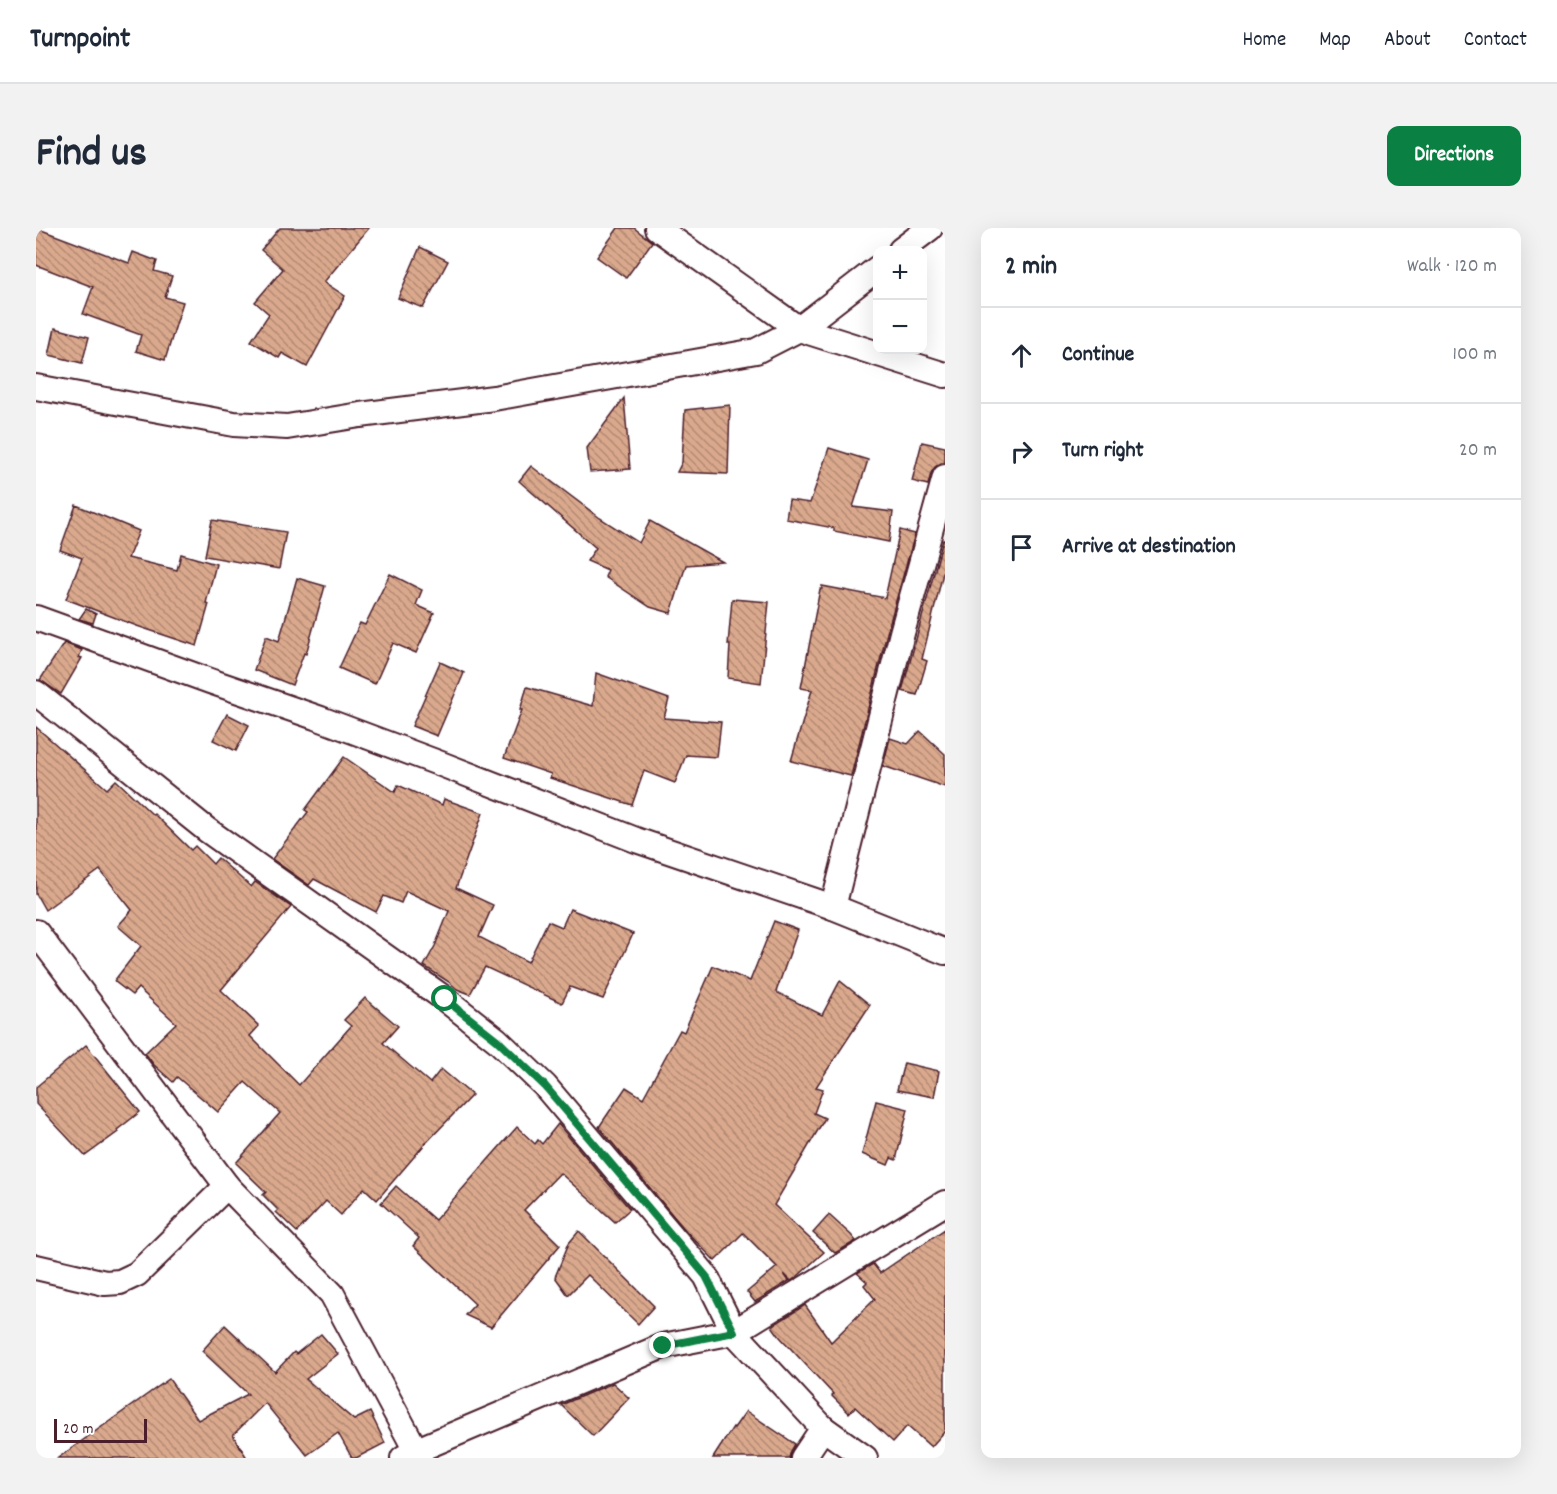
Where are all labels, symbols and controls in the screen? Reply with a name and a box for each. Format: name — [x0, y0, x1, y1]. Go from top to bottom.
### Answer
text: Turnpoint — [30, 21, 130, 61]
text: Home — [1242, 26, 1286, 56]
text: Map — [1319, 26, 1351, 56]
text: About — [1384, 26, 1431, 56]
text: Contact — [1464, 26, 1527, 56]
text: Find us — [36, 126, 147, 186]
button: Directions — [1387, 126, 1521, 186]
map controls — [873, 246, 927, 354]
button: + — [873, 246, 927, 300]
text: 2 min — [1005, 249, 1057, 286]
text: Walk · 120 m — [1407, 253, 1497, 281]
button: − — [873, 300, 927, 354]
icon: ahead — [1005, 339, 1038, 372]
text: Continue — [1062, 340, 1134, 371]
text: 100 m — [1453, 341, 1497, 369]
icon: right — [1005, 435, 1038, 468]
text: Turn right — [1062, 436, 1144, 467]
text: 20 m — [1459, 437, 1497, 465]
icon: arrive — [1005, 531, 1038, 564]
text: Arrive at destination — [1062, 532, 1236, 563]
route start — [431, 985, 457, 1011]
route end — [649, 1332, 675, 1358]
scale bar — [54, 1416, 147, 1444]
text: 20 m — [63, 1418, 93, 1441]

